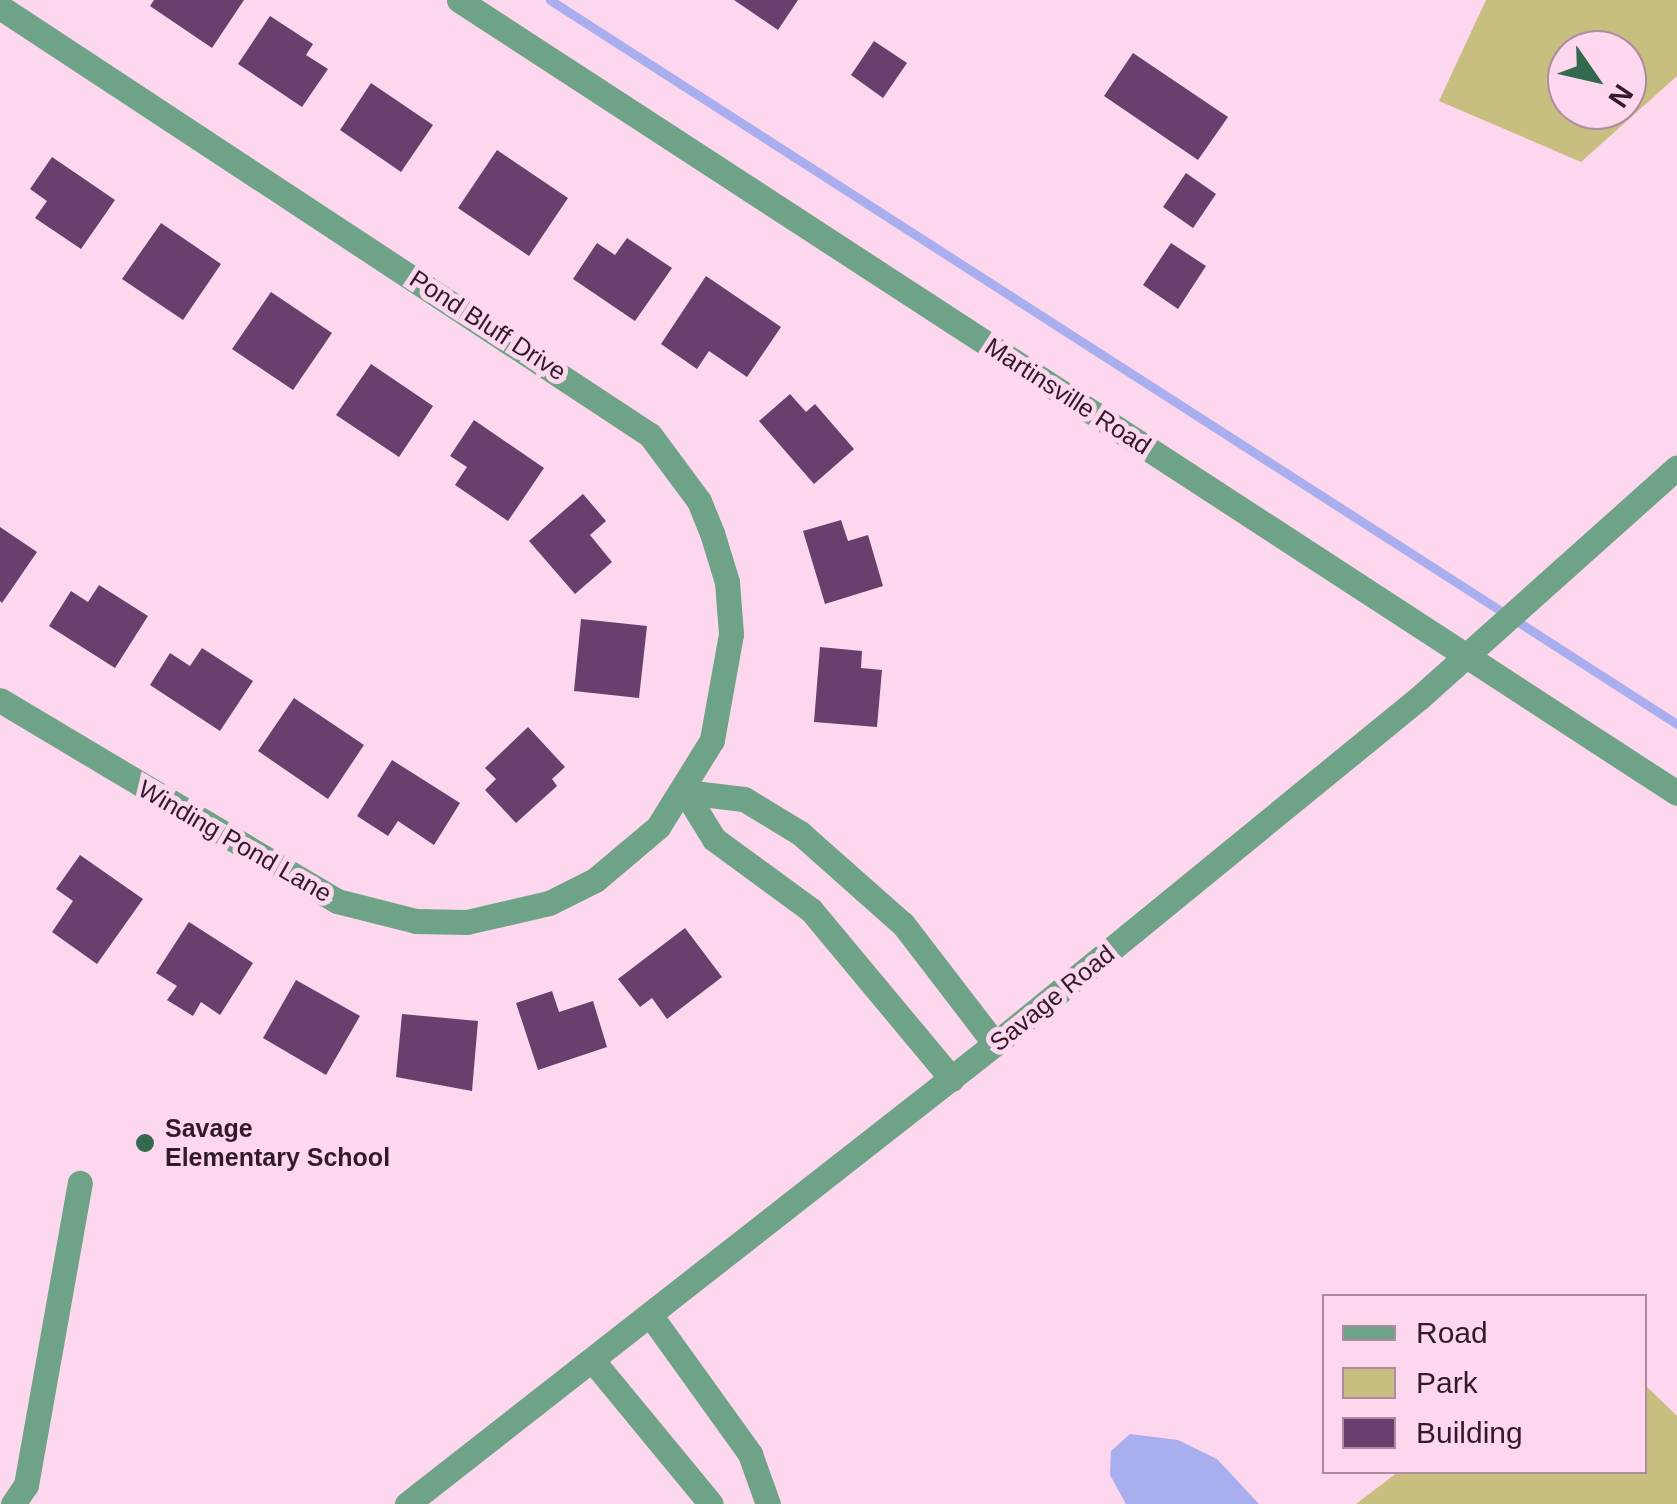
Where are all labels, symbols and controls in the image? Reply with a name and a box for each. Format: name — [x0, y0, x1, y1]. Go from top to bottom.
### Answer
north arrow — [1547, 30, 1647, 130]
text: N — [1602, 79, 1639, 113]
street label: Pond Bluff Drive — [404, 263, 572, 387]
street label: Martinsville Road — [979, 331, 1157, 461]
street label: Winding Pond Lane — [133, 773, 337, 909]
street label: Savage Road — [984, 939, 1120, 1057]
place label: Savage Elementary School — [165, 1114, 390, 1173]
marker: Savage Elementary School — [134, 1132, 156, 1154]
legend — [1322, 1294, 1647, 1474]
text: Road — [1416, 1316, 1488, 1349]
text: Park — [1416, 1366, 1478, 1399]
text: Building — [1416, 1416, 1523, 1449]

